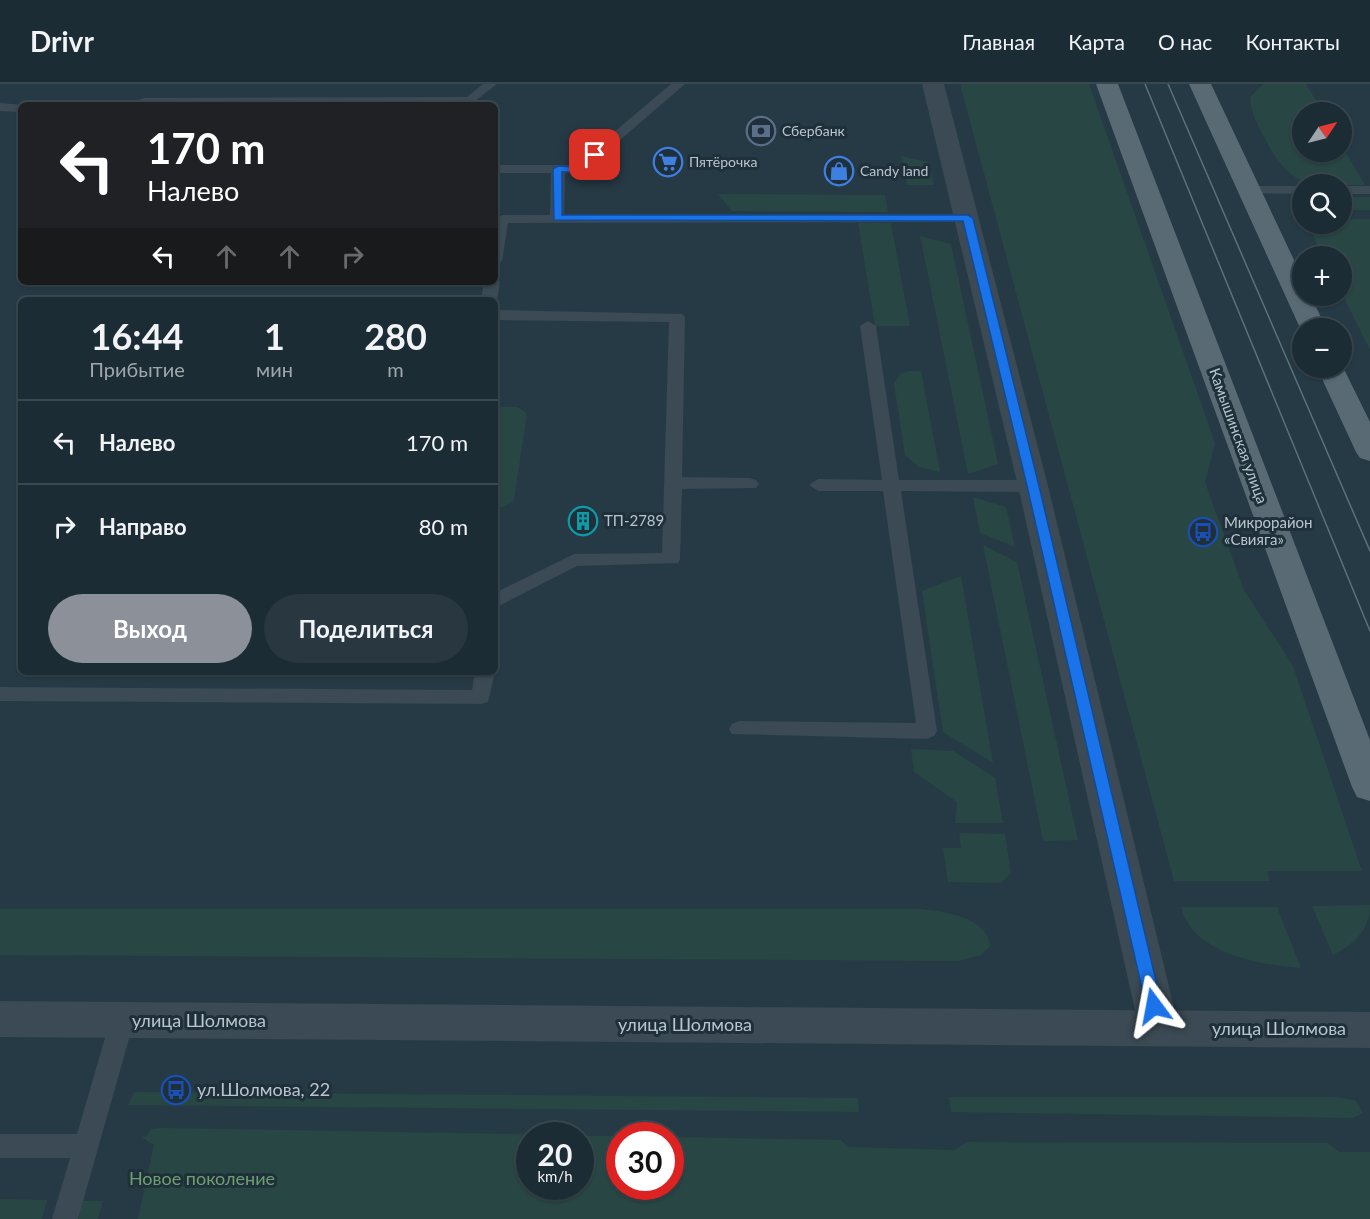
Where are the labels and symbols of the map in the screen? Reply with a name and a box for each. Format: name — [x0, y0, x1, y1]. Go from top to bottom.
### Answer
north arrow — [1292, 102, 1352, 162]
bank icon: Сбербанк — [745, 115, 777, 147]
place label: Сбербанк — [782, 122, 846, 139]
pin — [569, 129, 620, 180]
supermarket icon: Пятёрочка — [652, 146, 684, 178]
place label: Пятёрочка — [689, 153, 757, 170]
shop icon: Candy land — [823, 155, 855, 187]
place label: Candy land — [860, 162, 928, 179]
street label: Камышинская улица — [1206, 365, 1272, 506]
building icon: ТП-2789 — [567, 505, 599, 537]
place label: ТП-2789 — [604, 511, 664, 529]
place label: Микрорайон «Свияга» — [1224, 513, 1313, 548]
bus stop icon: Микрорайон «Свияга» — [1187, 516, 1219, 548]
position arrow — [1122, 974, 1186, 1038]
street label: улица Шолмова — [132, 1009, 266, 1031]
street label: улица Шолмова — [618, 1013, 752, 1035]
street label: улица Шолмова — [1212, 1017, 1346, 1039]
bus stop icon: ул.Шолмова, 22 — [160, 1074, 192, 1106]
place label: ул.Шолмова, 22 — [197, 1078, 330, 1100]
speed limit sign: 30 — [606, 1122, 684, 1200]
park label: Новое поколение — [129, 1167, 275, 1189]

